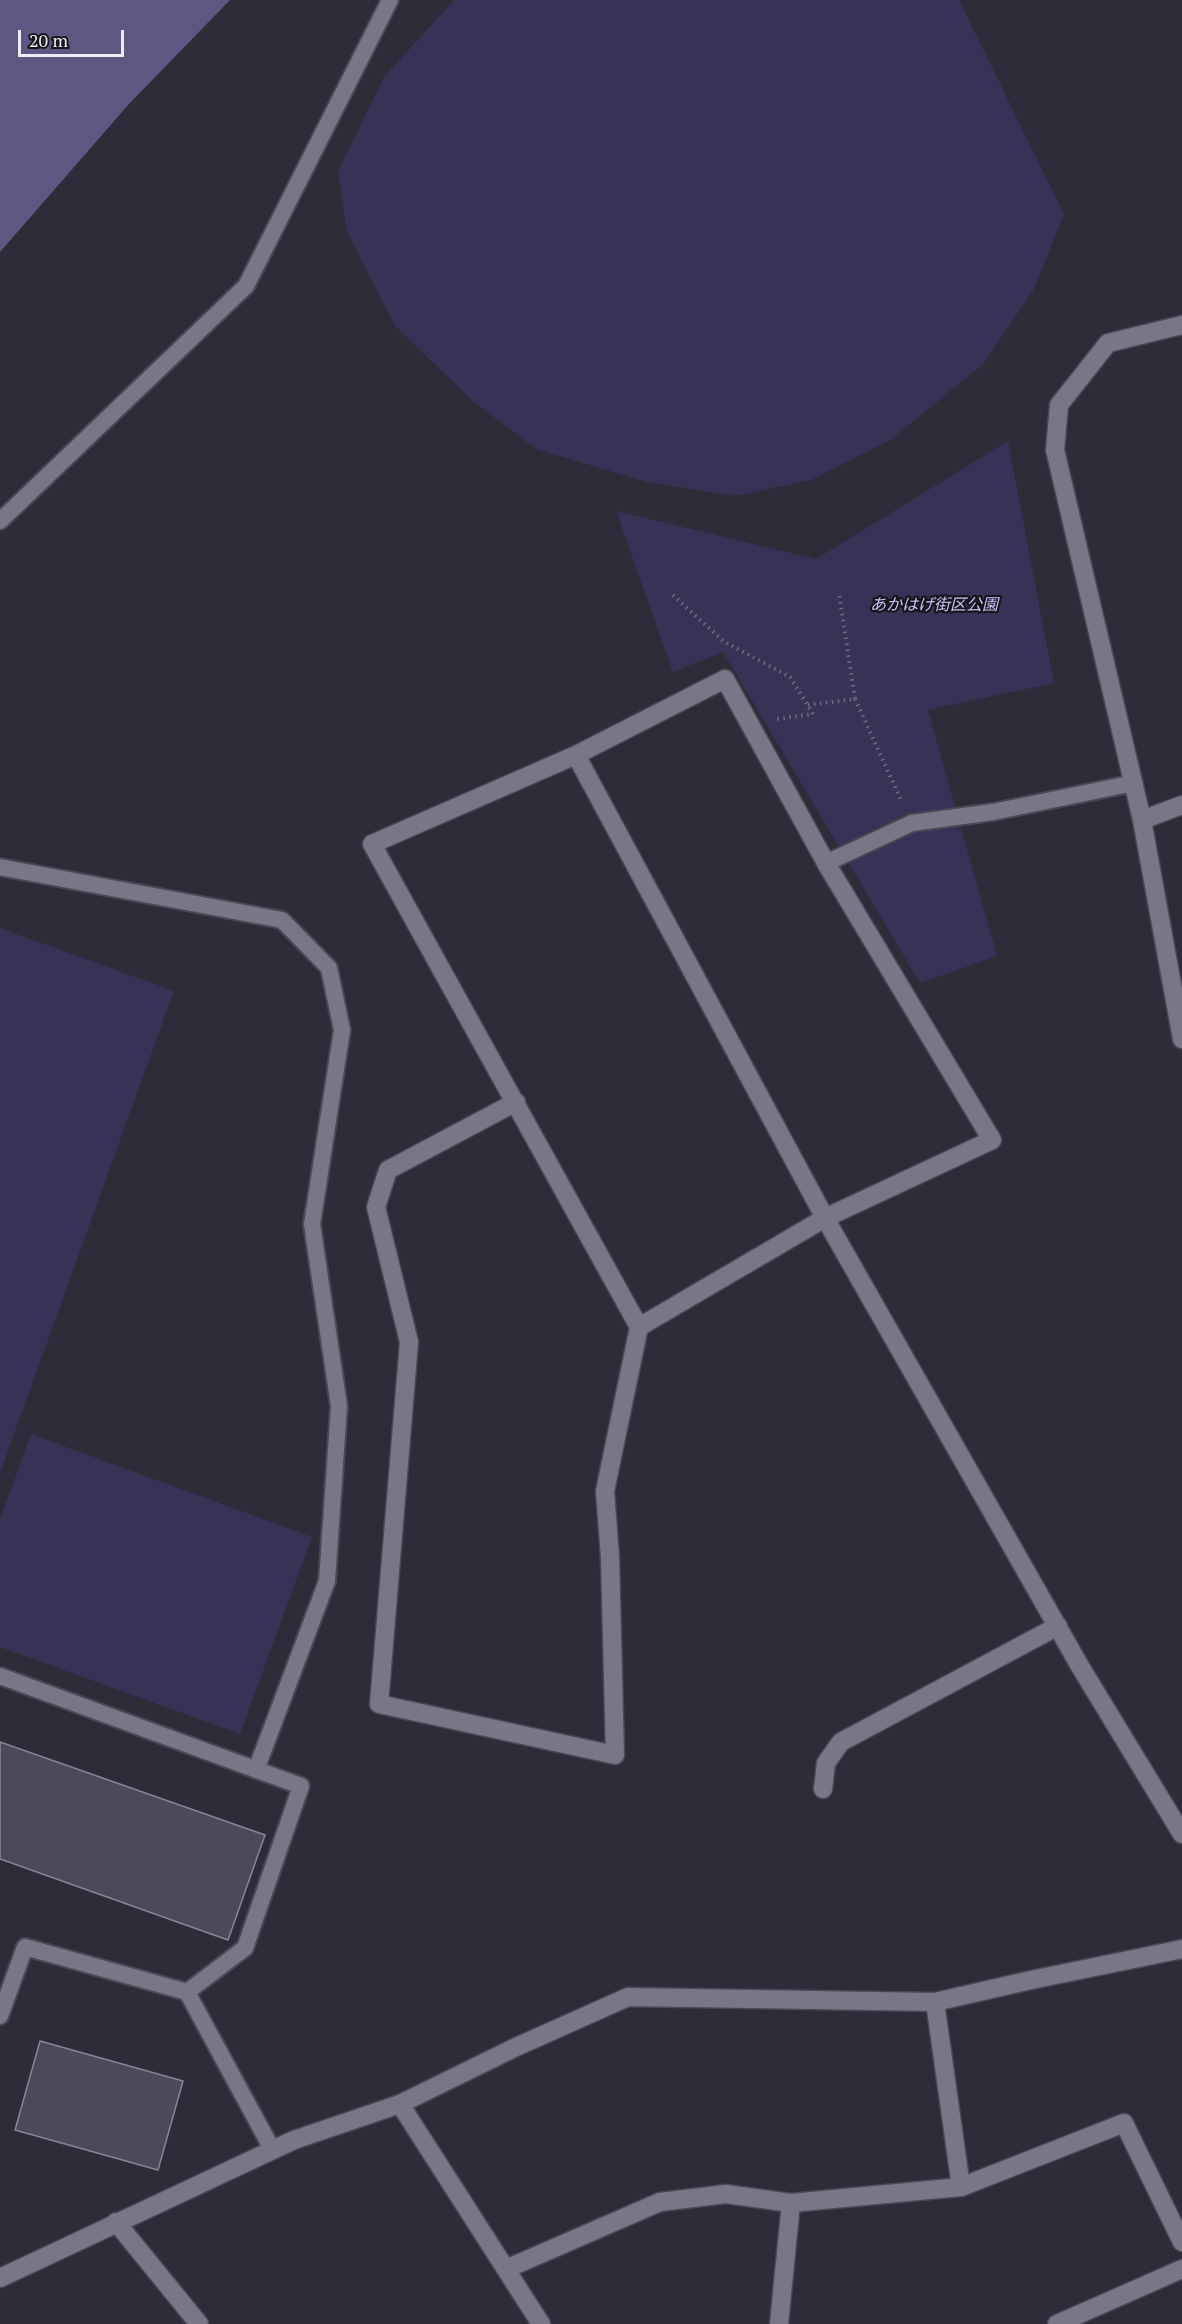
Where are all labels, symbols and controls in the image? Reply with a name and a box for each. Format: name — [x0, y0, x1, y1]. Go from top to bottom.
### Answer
scale bar — [21, 18, 128, 56]
text: 20 m — [29, 28, 68, 52]
park label: あかはげ街区公園 — [870, 595, 998, 615]

